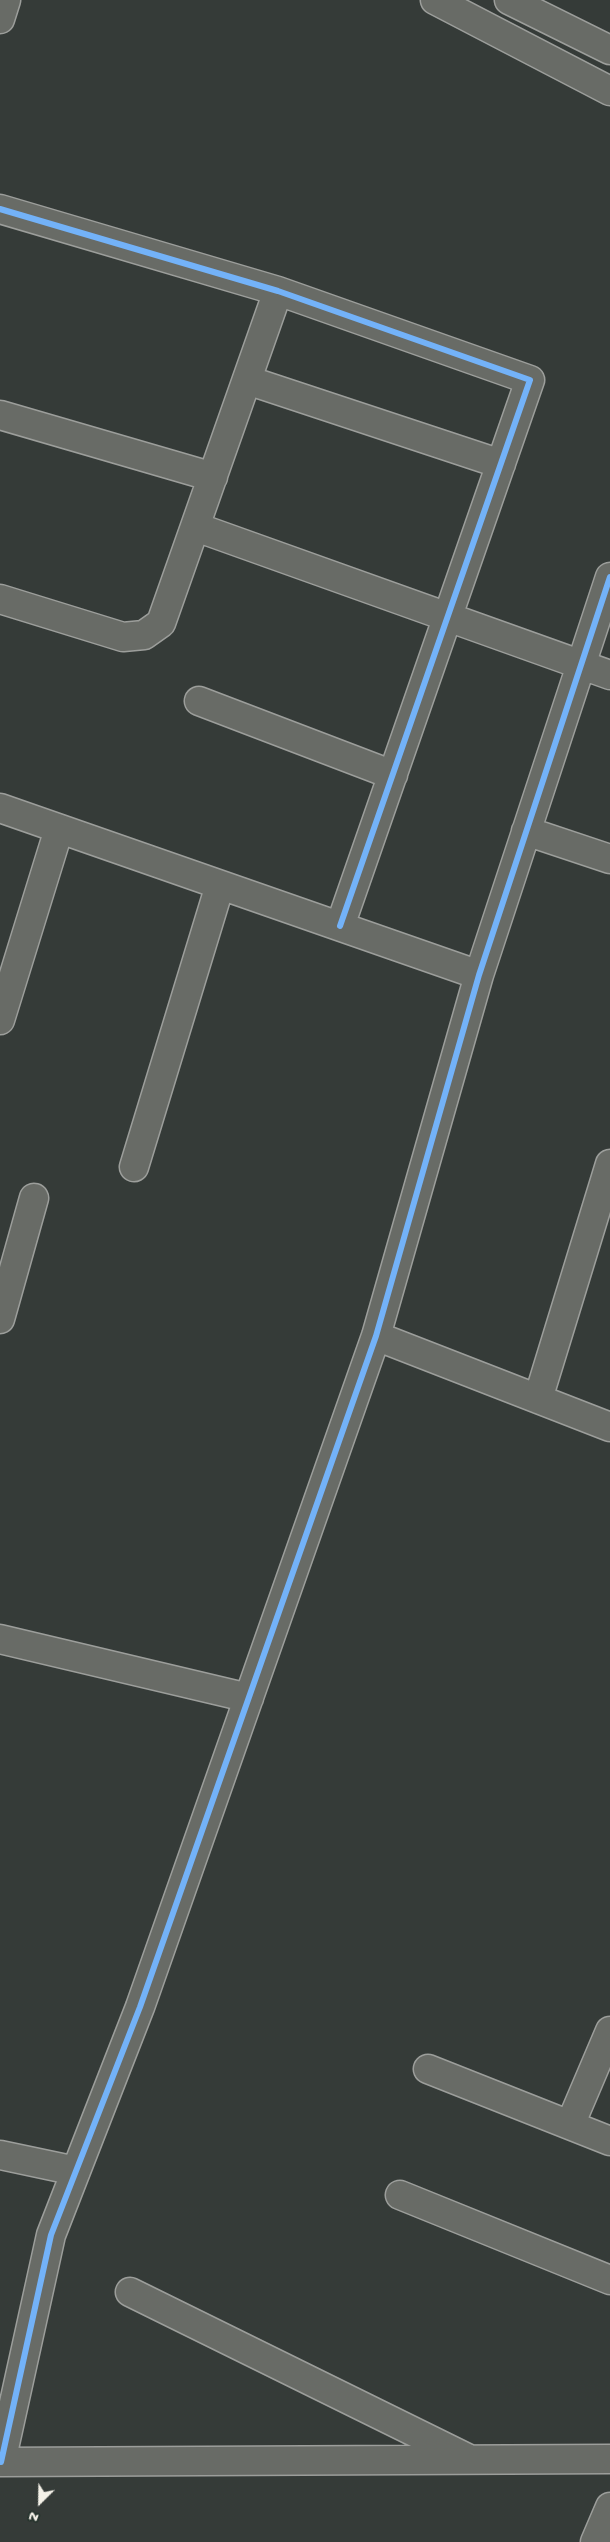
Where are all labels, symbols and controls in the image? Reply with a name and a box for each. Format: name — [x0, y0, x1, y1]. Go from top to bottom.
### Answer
north arrow — [15, 2477, 65, 2527]
text: N — [26, 2507, 41, 2526]

